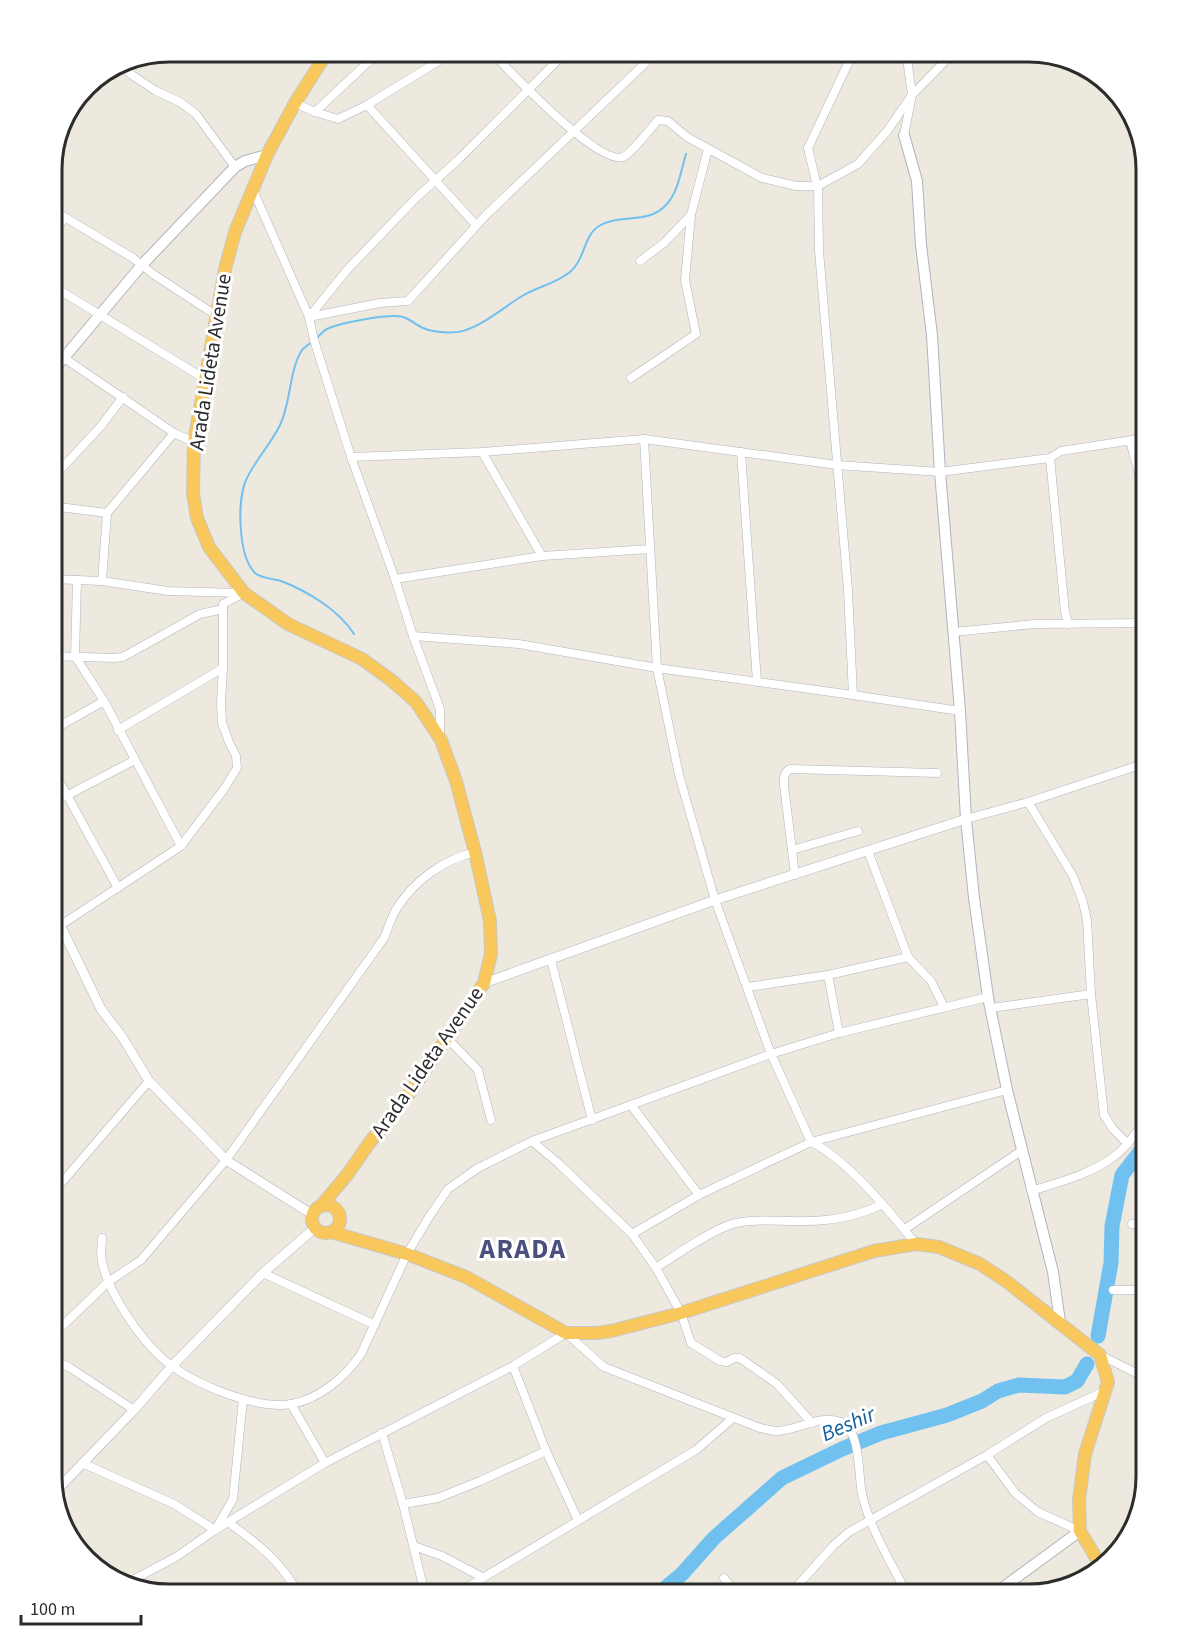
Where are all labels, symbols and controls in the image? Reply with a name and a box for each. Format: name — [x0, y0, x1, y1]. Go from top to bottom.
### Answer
street label: Arada Lideta Avenue — [181, 271, 239, 453]
street label: Arada Lideta Avenue — [363, 980, 491, 1144]
district label: ARADA — [478, 1230, 567, 1269]
water label: Beshir — [816, 1398, 881, 1450]
scale bar — [21, 1588, 141, 1626]
text: 100 m — [30, 1597, 75, 1622]

